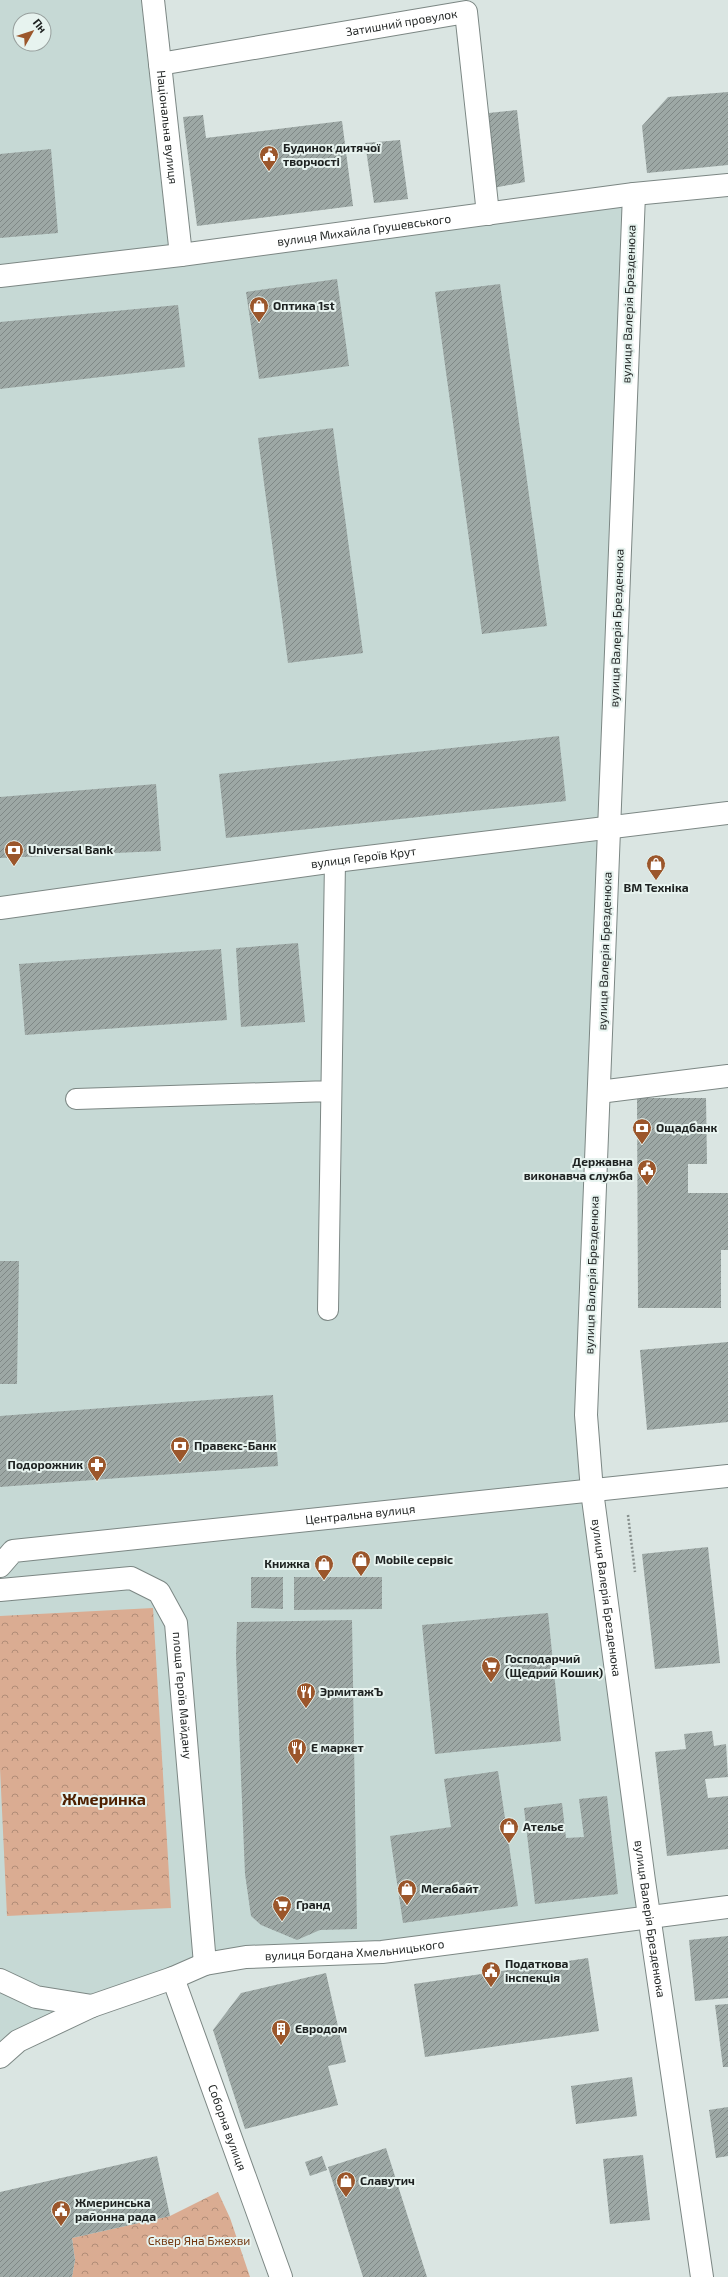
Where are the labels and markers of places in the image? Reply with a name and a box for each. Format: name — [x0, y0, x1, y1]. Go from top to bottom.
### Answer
place label: Будинок дитячої творчості — [283, 140, 381, 168]
public building icon: Будинок дитячої творчості — [258, 144, 280, 172]
shop icon: Оптика 1st — [248, 295, 270, 323]
place label: Оптика 1st — [273, 298, 335, 312]
bank icon: Universal Bank — [3, 839, 25, 867]
place label: Universal Bank — [28, 842, 114, 856]
shop icon: ВМ Техніка — [645, 853, 667, 881]
place label: ВМ Техніка — [623, 880, 689, 894]
bank icon: Ощадбанк — [631, 1117, 653, 1145]
place label: Ощадбанк — [656, 1120, 717, 1134]
place label: Державна виконавча служба — [524, 1154, 633, 1182]
public building icon: Державна виконавча служба — [636, 1158, 658, 1186]
bank icon: Правекс-Банк — [169, 1435, 191, 1463]
place label: Правекс-Банк — [194, 1438, 276, 1452]
pharmacy icon: Подорожник — [86, 1454, 108, 1482]
place label: Подорожник — [8, 1457, 83, 1471]
shop icon: Mobile сервіс — [350, 1549, 372, 1577]
place label: Mobile сервіс — [375, 1552, 453, 1566]
shop icon: Книжка — [313, 1553, 335, 1581]
place label: Книжка — [264, 1556, 310, 1570]
place label: Господарчий (Щедрий Кошик) — [505, 1651, 603, 1679]
supermarket icon: Господарчий (Щедрий Кошик) — [480, 1655, 502, 1683]
restaurant icon: ЭрмитажЪ — [295, 1681, 317, 1709]
place label: ЭрмитажЪ — [320, 1684, 383, 1698]
restaurant icon: E маркет — [286, 1737, 308, 1765]
place label: E маркет — [311, 1740, 364, 1754]
shop icon: Ательє — [498, 1816, 520, 1844]
place label: Ательє — [523, 1819, 564, 1833]
shop icon: Мегабайт — [396, 1878, 418, 1906]
place label: Мегабайт — [421, 1881, 479, 1895]
supermarket icon: Гранд — [271, 1894, 293, 1922]
place label: Гранд — [296, 1897, 331, 1911]
place label: Податкова інспекція — [505, 1956, 569, 1984]
public building icon: Податкова інспекція — [480, 1960, 502, 1988]
building icon: Євродом — [270, 2018, 292, 2046]
place label: Євродом — [295, 2021, 347, 2035]
shop icon: Славутич — [335, 2170, 357, 2198]
place label: Славутич — [360, 2173, 415, 2187]
place label: Жмеринська районна рада — [75, 2195, 156, 2223]
public building icon: Жмеринська районна рада — [50, 2199, 72, 2227]

